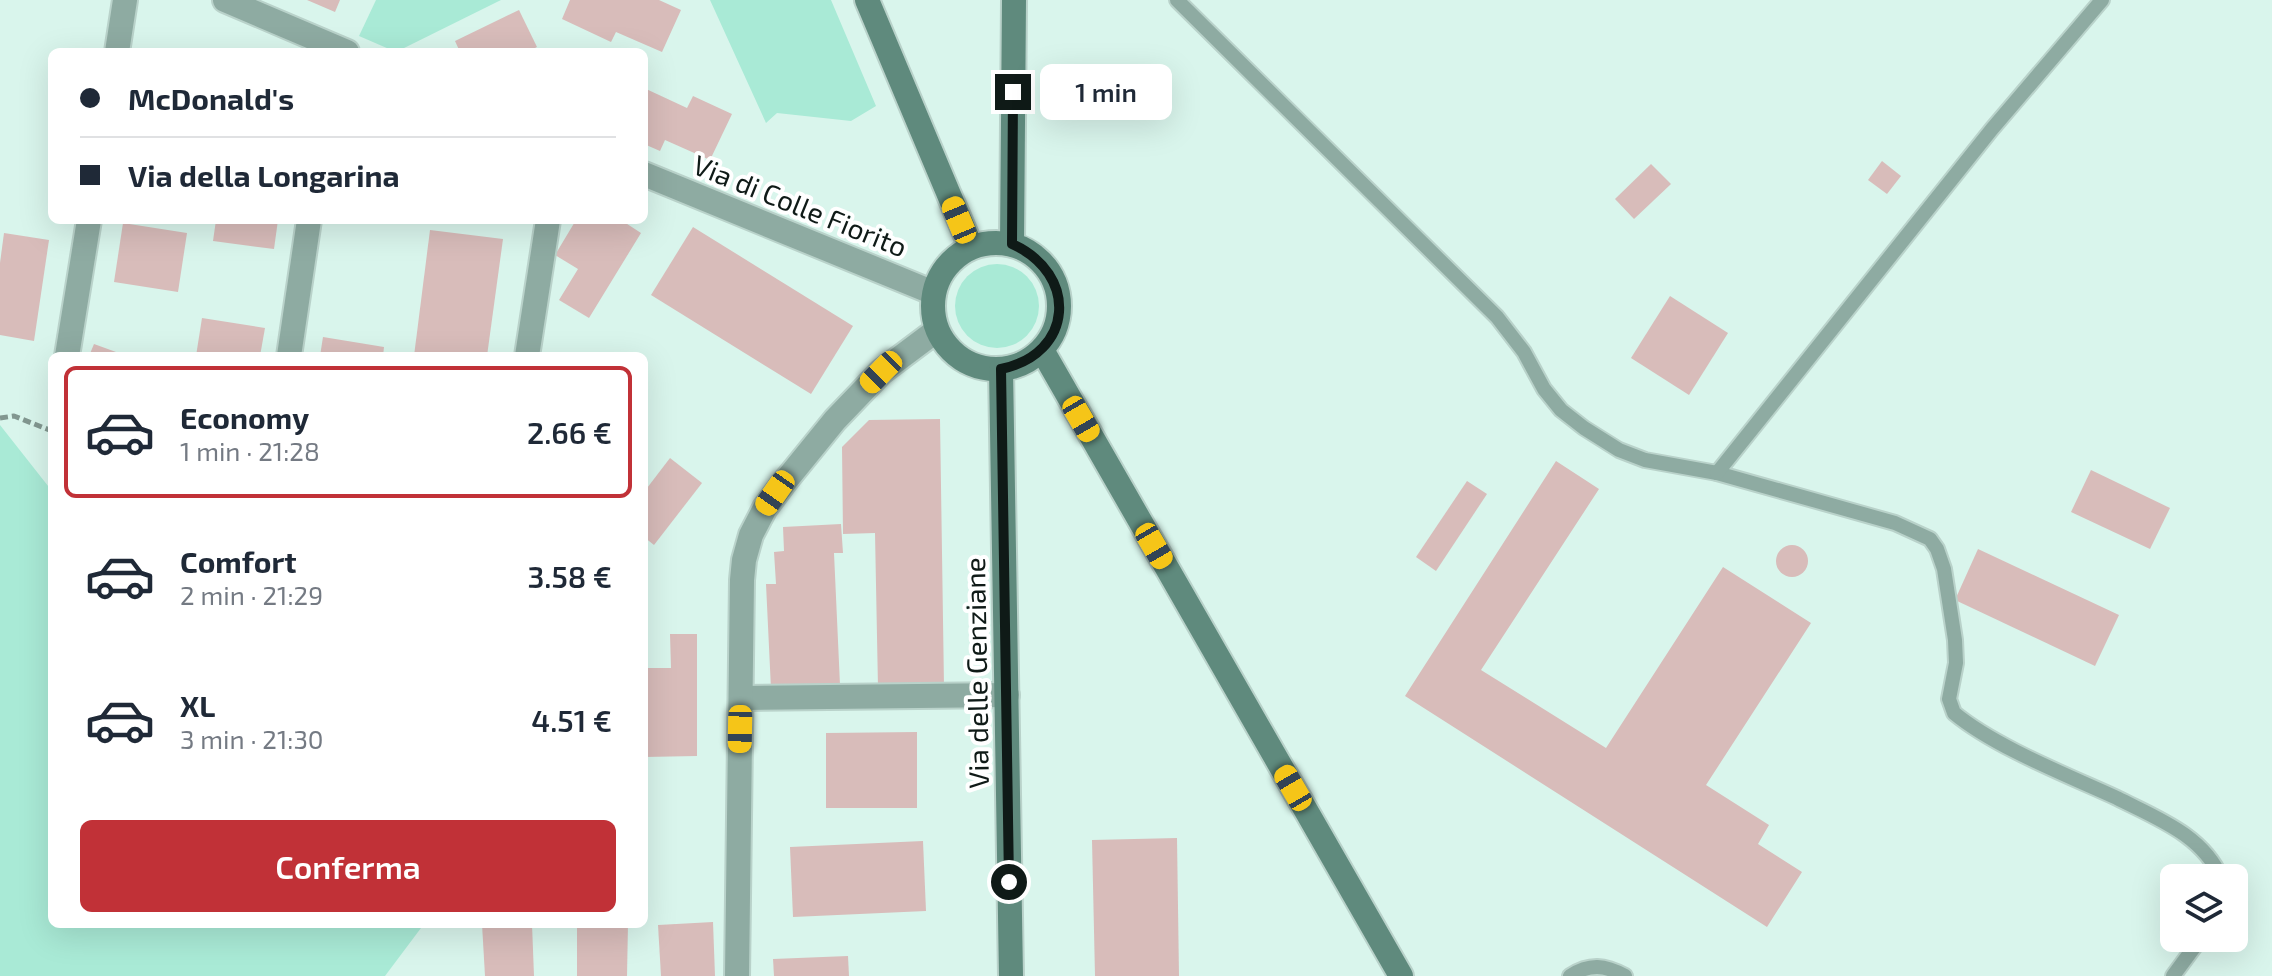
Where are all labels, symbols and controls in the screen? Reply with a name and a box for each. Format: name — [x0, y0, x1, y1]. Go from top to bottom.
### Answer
callout: 1 min — [1041, 64, 1173, 120]
route end — [995, 74, 1031, 110]
text: 1 min — [1075, 76, 1137, 107]
text: McDonald's — [128, 80, 294, 116]
street label: Via di Colle Fiorito — [689, 147, 912, 263]
text: Via della Longarina — [128, 157, 400, 193]
car — [939, 193, 979, 247]
car — [856, 347, 906, 397]
car — [1059, 392, 1103, 446]
icon: car — [84, 396, 156, 468]
text: Economy — [180, 399, 309, 435]
text: 2.66 € — [527, 414, 612, 450]
text: 1 min · 21:28 — [180, 435, 320, 466]
car — [751, 466, 799, 520]
car — [1132, 519, 1176, 573]
icon: car — [84, 540, 156, 612]
text: Comfort — [180, 543, 297, 579]
street label: Via delle Genziane — [957, 557, 995, 789]
text: 3.58 € — [527, 558, 612, 594]
text: 2 min · 21:29 — [180, 579, 323, 610]
icon: car — [84, 684, 156, 756]
text: XL — [180, 687, 215, 723]
text: 4.51 € — [531, 702, 612, 738]
car — [728, 705, 752, 753]
text: 3 min · 21:30 — [180, 723, 324, 754]
car — [1271, 761, 1315, 815]
button: Conferma — [80, 820, 616, 912]
route start — [991, 864, 1027, 900]
map controls — [2160, 864, 2248, 952]
button: layers — [2160, 864, 2248, 952]

